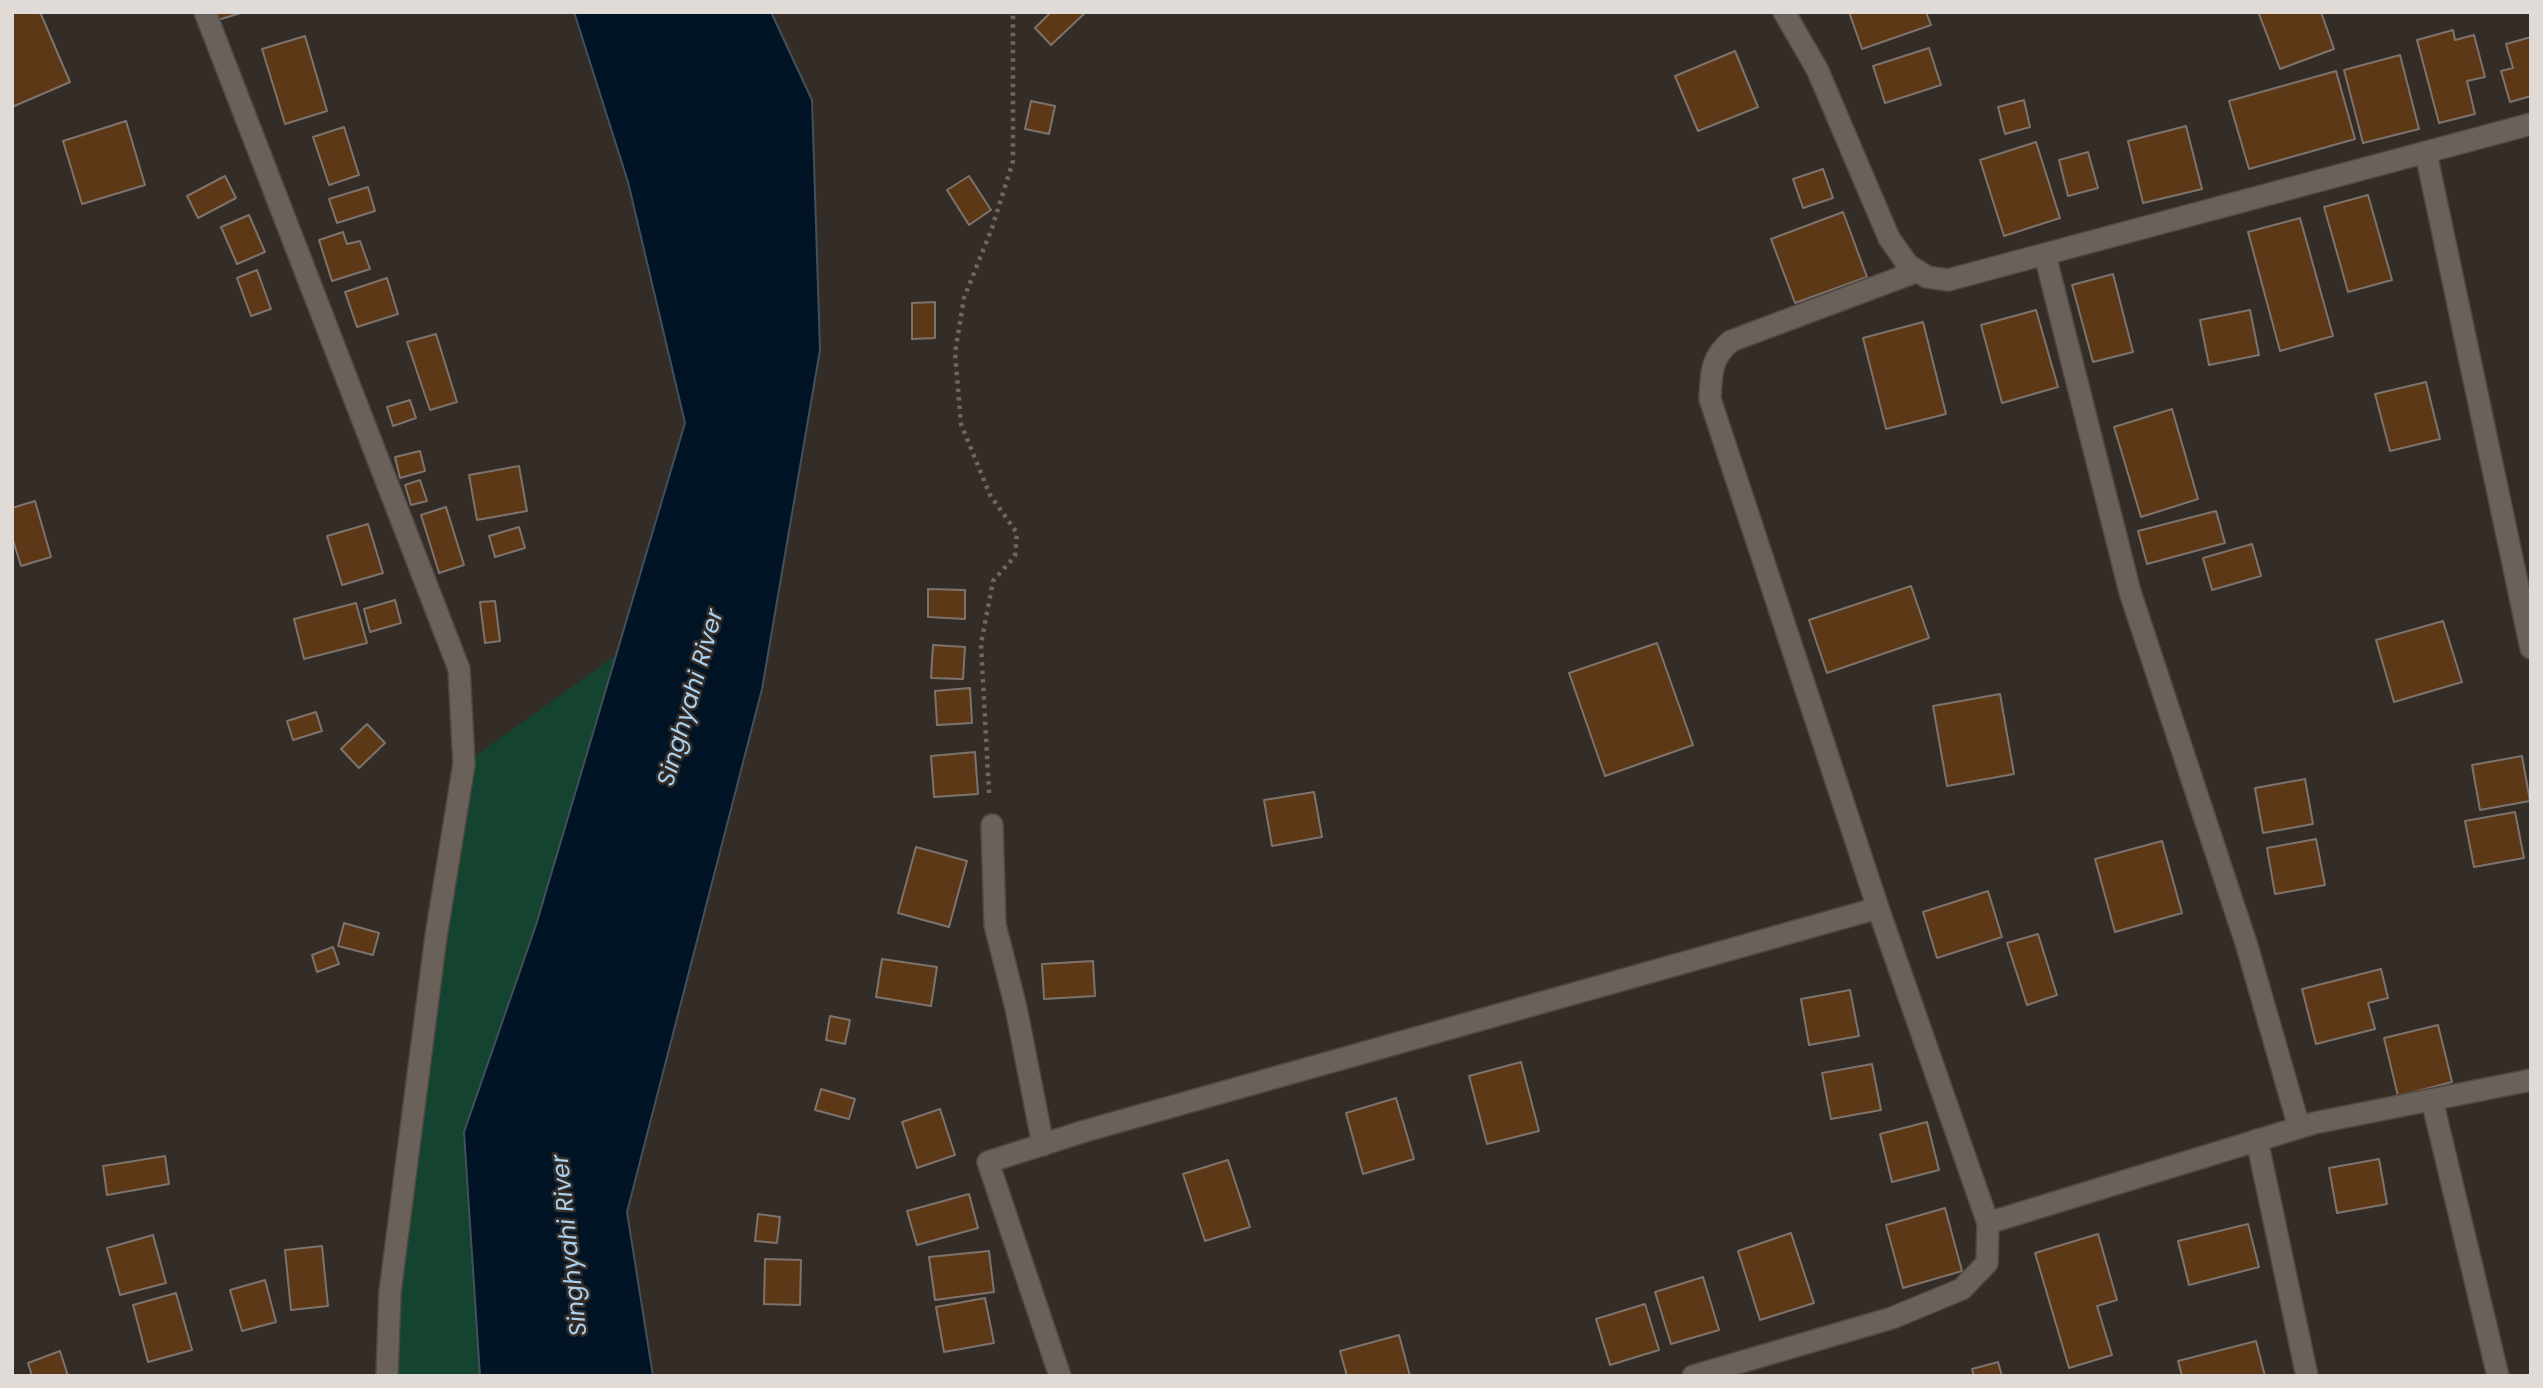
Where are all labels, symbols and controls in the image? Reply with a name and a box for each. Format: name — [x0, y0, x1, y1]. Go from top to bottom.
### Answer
water label: Singhyahi River — [653, 606, 731, 790]
water label: Singhyahi River — [547, 1153, 595, 1337]

